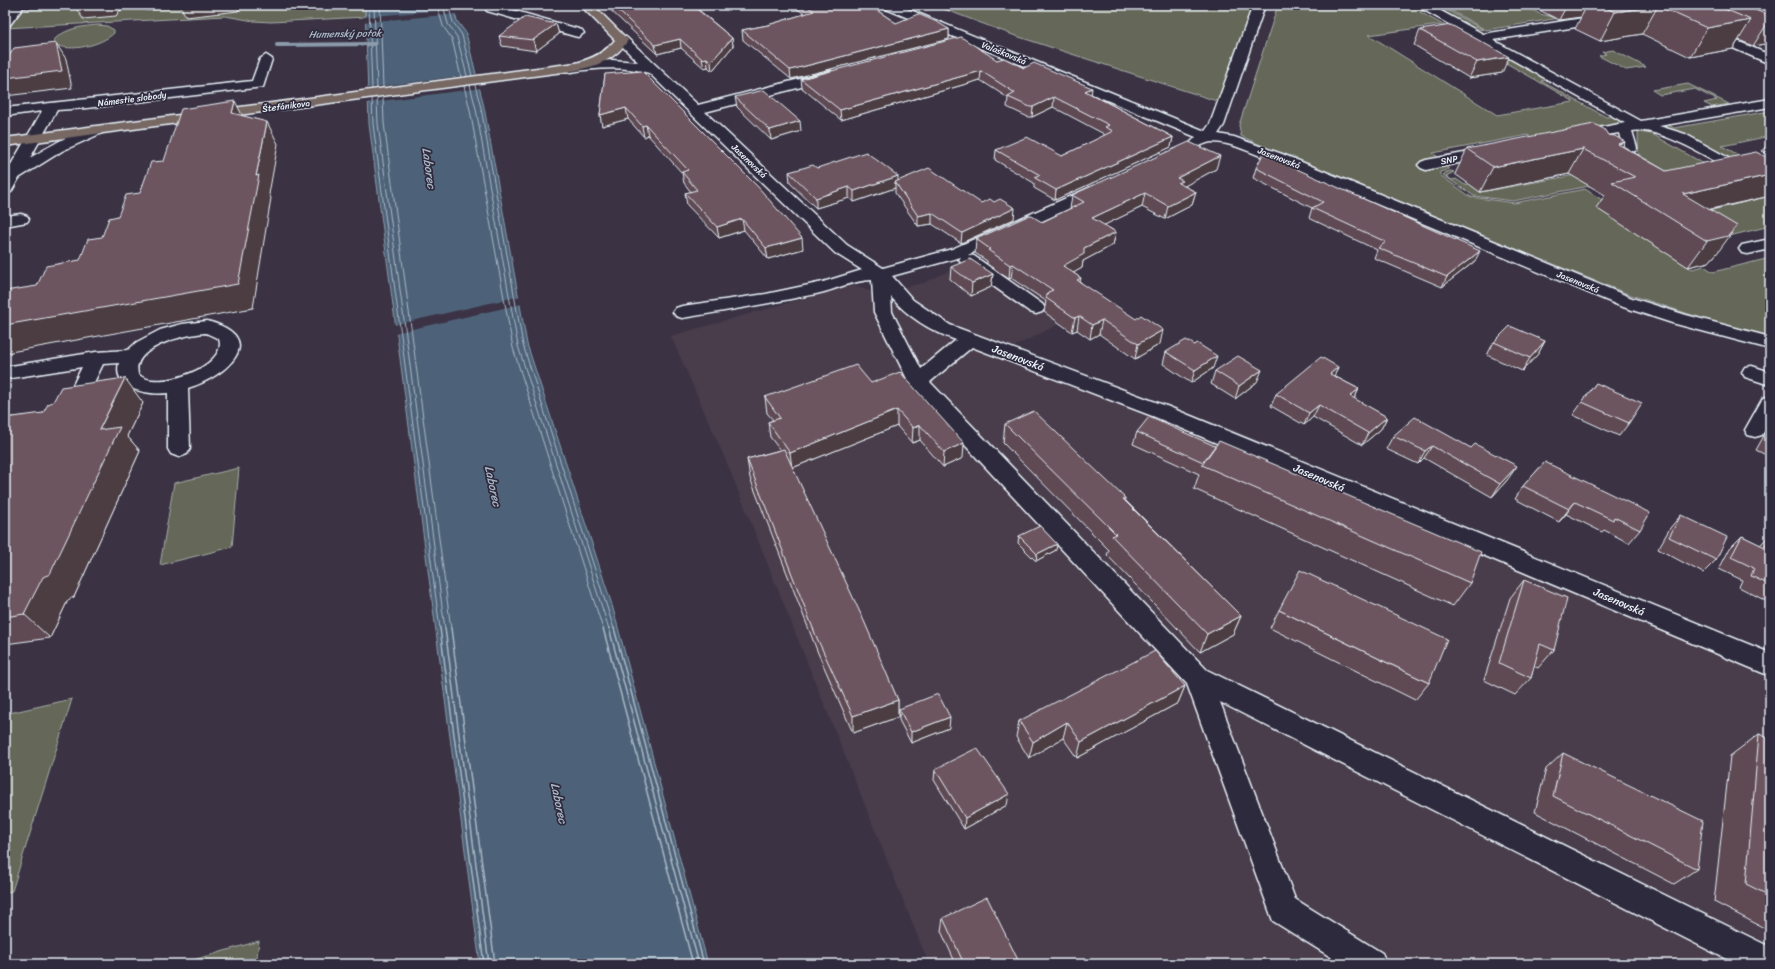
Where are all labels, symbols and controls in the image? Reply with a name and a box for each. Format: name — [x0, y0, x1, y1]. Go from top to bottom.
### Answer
water label: Humenský potok — [309, 24, 383, 44]
street label: Valaškovská — [979, 37, 1029, 69]
street label: Námestie slobody — [97, 87, 168, 111]
street label: Štefánikova — [261, 95, 311, 117]
street label: Jasenovská — [727, 139, 771, 183]
street label: Jasenovská — [1254, 142, 1303, 174]
water label: Laborec — [415, 146, 443, 191]
street label: SNP — [1439, 150, 1460, 169]
street label: Jasenovská — [1553, 266, 1602, 298]
street label: Jasenovská — [988, 339, 1047, 377]
street label: Jasenovská — [1289, 458, 1348, 498]
water label: Laborec — [478, 464, 508, 509]
street label: Jasenovská — [1589, 582, 1648, 622]
water label: Laborec — [544, 781, 574, 826]

